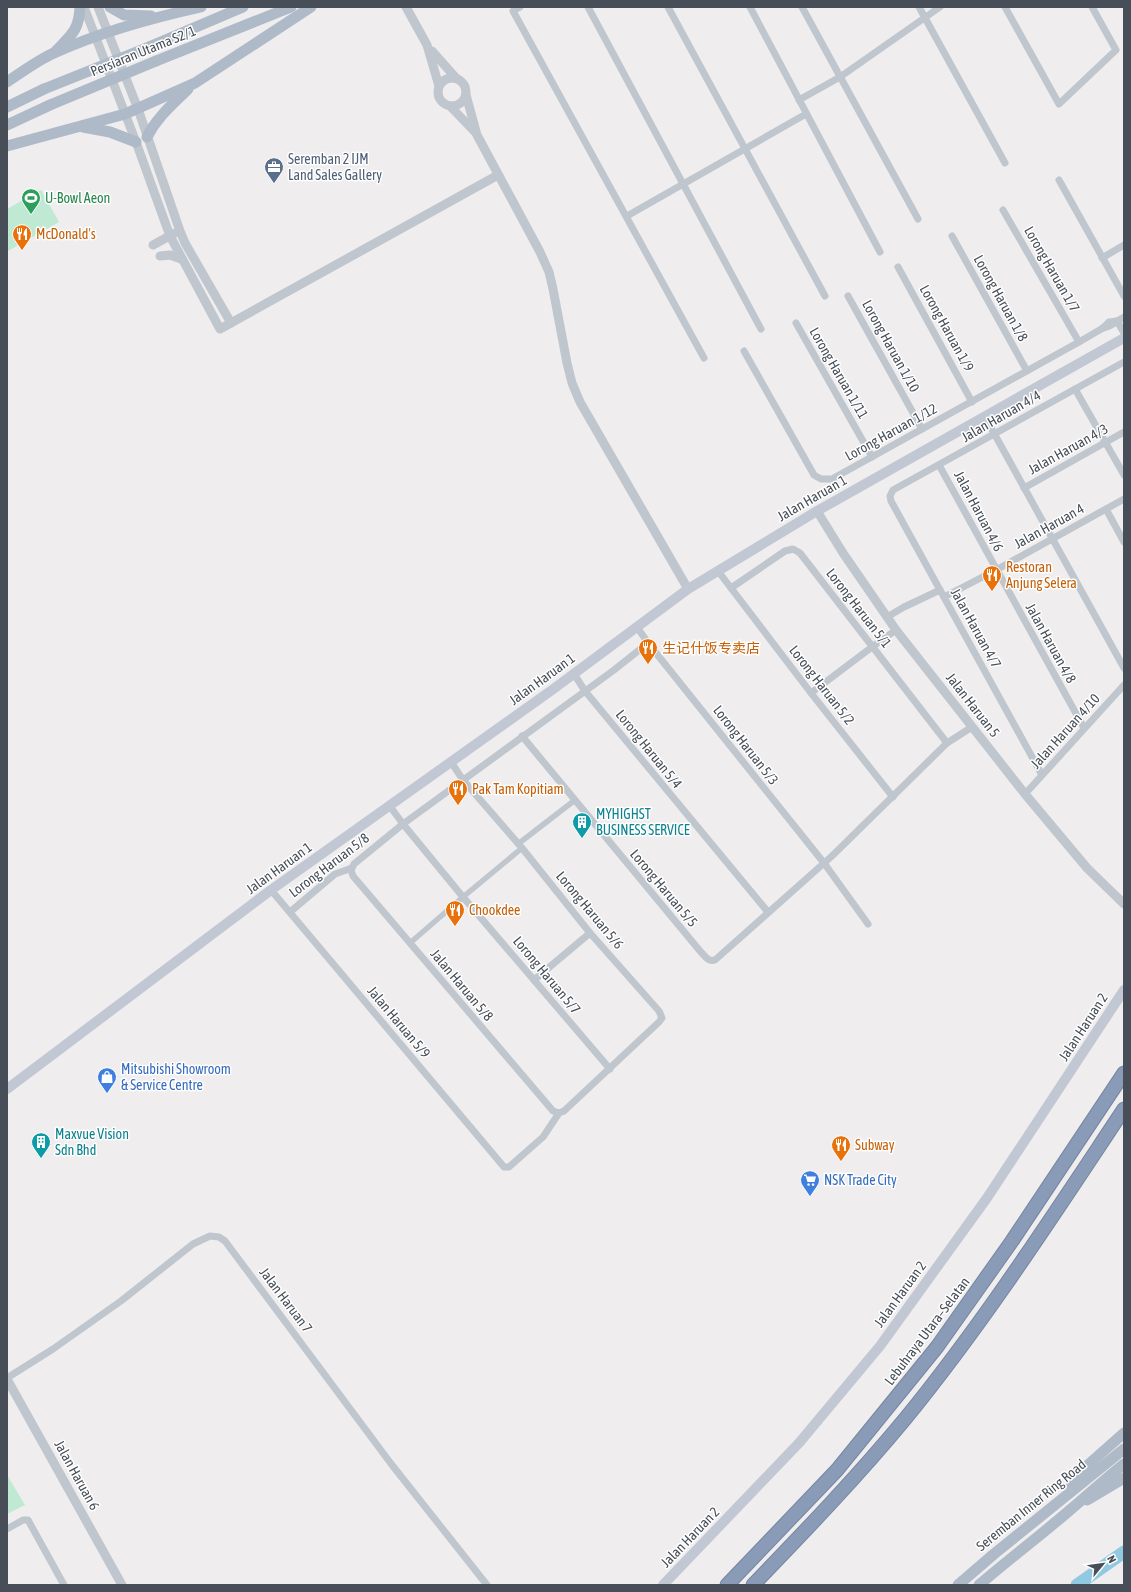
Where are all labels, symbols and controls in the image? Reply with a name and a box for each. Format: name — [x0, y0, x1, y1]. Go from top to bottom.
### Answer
street label: Persiaran Utama S2/1 — [88, 23, 198, 79]
place label: Seremban 2 IJM Land Sales Gallery — [288, 151, 382, 183]
office icon: Seremban 2 IJM Land Sales Gallery — [263, 156, 285, 184]
sports icon: U-Bowl Aeon — [20, 187, 42, 215]
place label: U-Bowl Aeon — [45, 190, 110, 206]
restaurant icon: McDonald's — [11, 223, 33, 251]
street label: Lorong Haruan 1/7 — [1021, 223, 1083, 315]
place label: McDonald's — [36, 226, 96, 242]
street label: Lorong Haruan 1/8 — [971, 252, 1031, 344]
street label: Lorong Haruan 1/9 — [917, 282, 977, 374]
street label: Lorong Haruan 1/10 — [859, 297, 923, 395]
street label: Lorong Haruan 1/11 — [806, 325, 872, 421]
street label: Jalan Haruan 4/4 — [959, 387, 1044, 445]
street label: Lorong Haruan 1/12 — [842, 400, 940, 464]
street label: Jalan Haruan 4/3 — [1025, 421, 1111, 477]
street label: Jalan Haruan 4/6 — [951, 468, 1007, 554]
street label: Jalan Haruan 1 — [775, 472, 849, 524]
street label: Jalan Haruan 4 — [1011, 500, 1087, 552]
place label: Restoran Anjung Selera — [1006, 559, 1077, 591]
restaurant icon: Restoran Anjung Selera — [981, 564, 1003, 592]
street label: Lorong Haruan 5/1 — [823, 565, 895, 651]
street label: Jalan Haruan 4/7 — [948, 585, 1004, 671]
street label: Jalan Haruan 4/8 — [1023, 600, 1080, 686]
restaurant icon: 生记什饭专卖店 — [637, 637, 659, 665]
place label: 生记什饭专卖店 — [662, 640, 760, 656]
street label: Lorong Haruan 5/2 — [786, 642, 858, 728]
street label: Jalan Haruan 1 — [506, 650, 578, 708]
street label: Jalan Haruan 5 — [943, 670, 1003, 740]
street label: Jalan Haruan 4/10 — [1027, 690, 1103, 772]
street label: Lorong Haruan 5/3 — [710, 702, 782, 788]
street label: Lorong Haruan 5/4 — [613, 707, 686, 792]
restaurant icon: Pak Tam Kopitiam — [447, 778, 469, 806]
place label: Pak Tam Kopitiam — [472, 781, 564, 797]
place label: MYHIGHST BUSINESS SERVICE — [596, 806, 690, 838]
building icon: MYHIGHST BUSINESS SERVICE — [571, 811, 593, 839]
street label: Lorong Haruan 5/8 — [286, 829, 373, 900]
street label: Jalan Haruan 1 — [243, 839, 315, 897]
street label: Lorong Haruan 5/5 — [627, 846, 701, 930]
street label: Lorong Haruan 5/6 — [553, 868, 627, 952]
restaurant icon: Chookdee — [444, 899, 466, 927]
place label: Chookdee — [469, 902, 520, 918]
street label: Lorong Haruan 5/7 — [510, 933, 584, 1017]
street label: Jalan Haruan 5/8 — [427, 946, 497, 1024]
street label: Jalan Haruan 5/9 — [364, 983, 434, 1061]
street label: Jalan Haruan 2 — [1055, 990, 1111, 1064]
place label: Mitsubishi Showroom & Service Centre — [121, 1061, 231, 1093]
shop icon: Mitsubishi Showroom & Service Centre — [96, 1066, 118, 1094]
place label: Maxvue Vision Sdn Bhd — [55, 1126, 129, 1158]
building icon: Maxvue Vision Sdn Bhd — [30, 1131, 52, 1159]
restaurant icon: Subway — [830, 1134, 852, 1162]
place label: Subway — [855, 1137, 895, 1153]
supermarket icon: NSK Trade City — [799, 1169, 821, 1197]
place label: NSK Trade City — [824, 1172, 897, 1188]
street label: Jalan Haruan 2 — [871, 1258, 929, 1330]
street label: Jalan Haruan 7 — [256, 1264, 316, 1336]
street label: Lebuhraya Utara–Selatan — [881, 1274, 973, 1388]
street label: Jalan Haruan 6 — [51, 1437, 103, 1513]
street label: Seremban Inner Ring Road — [973, 1456, 1089, 1554]
street label: Jalan Haruan 2 — [657, 1504, 723, 1570]
north arrow — [1083, 1544, 1123, 1584]
text: N — [1105, 1553, 1119, 1565]

